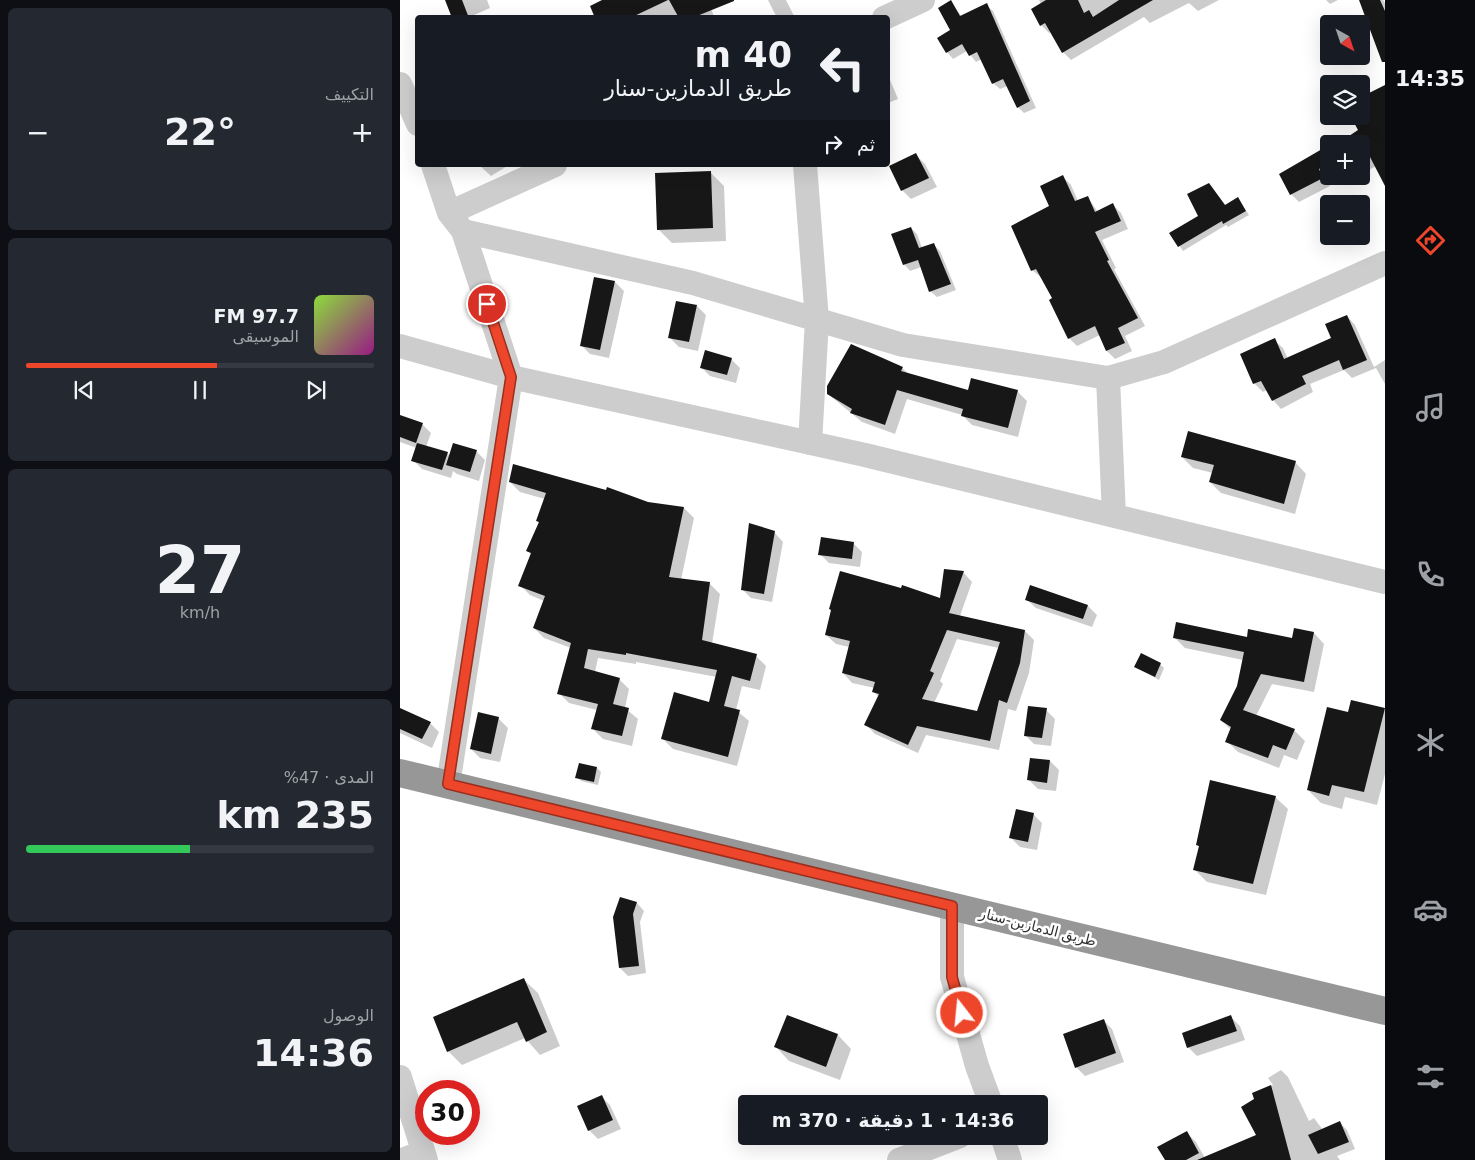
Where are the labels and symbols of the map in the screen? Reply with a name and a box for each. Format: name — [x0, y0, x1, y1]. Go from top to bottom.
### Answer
north arrow — [1320, 15, 1370, 65]
pin — [466, 283, 508, 325]
street label: طريق الدمازين-سنار — [977, 905, 1098, 950]
position arrow — [935, 986, 987, 1038]
speed limit sign: 30 — [415, 1080, 480, 1145]

